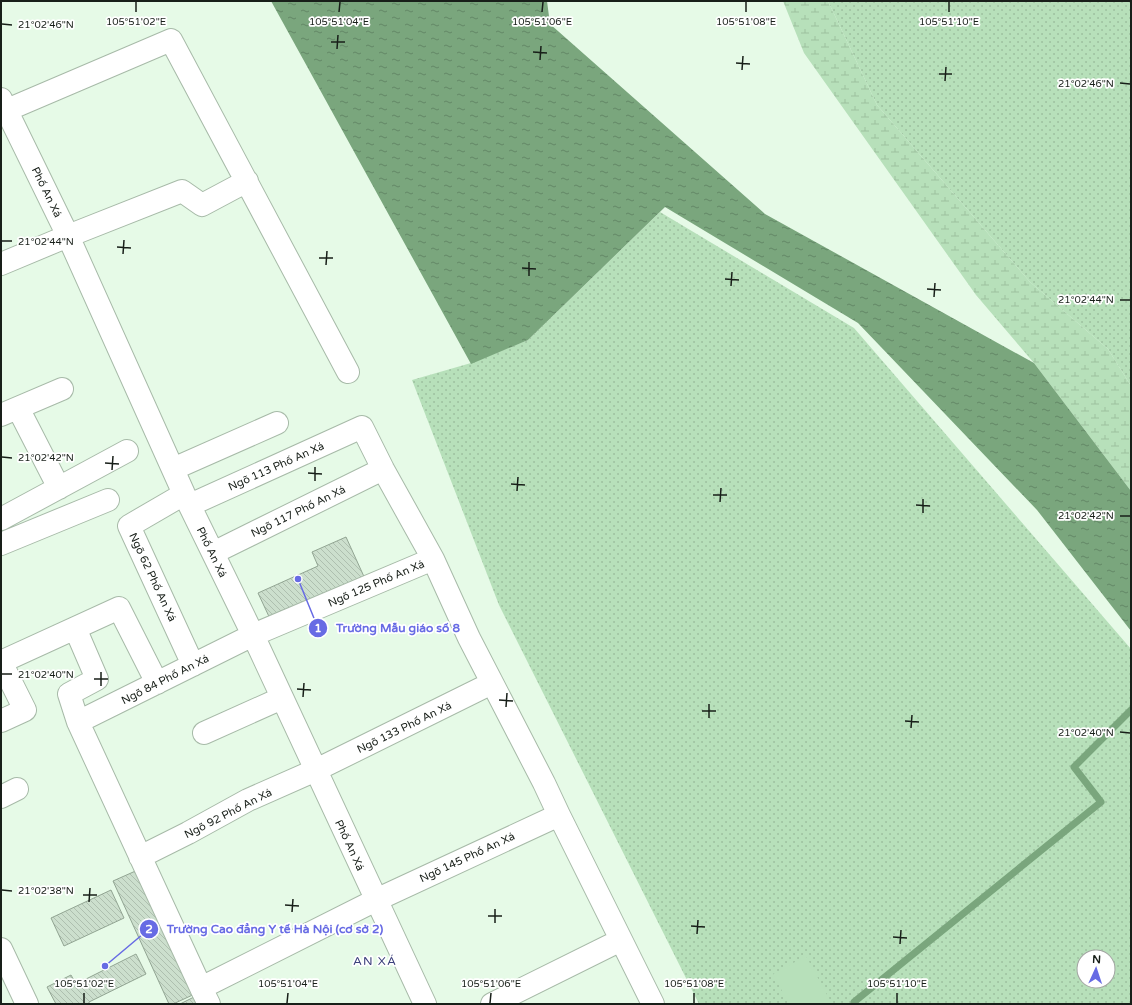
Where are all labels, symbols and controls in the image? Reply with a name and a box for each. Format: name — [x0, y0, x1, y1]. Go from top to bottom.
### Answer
text: 105°51'02"E — [106, 16, 166, 28]
text: 105°51'04"E — [309, 16, 369, 28]
text: 105°51'06"E — [512, 16, 572, 28]
text: 105°51'08"E — [716, 16, 776, 28]
text: 105°51'10"E — [919, 16, 979, 28]
text: 21°02'46"N — [18, 19, 74, 31]
text: 21°02'46"N — [1058, 78, 1114, 90]
street label: Phố An Xá — [29, 165, 64, 220]
text: 21°02'44"N — [18, 236, 74, 248]
text: 21°02'44"N — [1058, 294, 1114, 306]
street label: Ngõ 113 Phố An Xá — [226, 439, 326, 493]
text: 21°02'42"N — [18, 452, 74, 464]
street label: Ngõ 117 Phố An Xá — [249, 483, 348, 540]
text: 21°02'42"N — [1058, 510, 1114, 522]
street label: Phố An Xá — [194, 525, 229, 580]
street label: Ngõ 62 Phố An Xá — [126, 531, 179, 624]
street label: Ngõ 125 Phố An Xá — [326, 557, 426, 610]
callout: Trường Mẫu giáo số 8 — [308, 616, 468, 640]
text: 1 — [314, 621, 322, 635]
text: Trường Mẫu giáo số 8 — [335, 621, 460, 636]
street label: Ngõ 84 Phố An Xá — [119, 652, 211, 707]
text: 21°02'40"N — [18, 669, 74, 681]
street label: Ngõ 133 Phố An Xá — [355, 699, 454, 756]
text: 21°02'40"N — [1058, 727, 1114, 739]
street label: Ngõ 92 Phố An Xá — [182, 786, 274, 841]
street label: Phố An Xá — [332, 818, 367, 873]
street label: Ngõ 145 Phố An Xá — [418, 830, 517, 885]
text: 21°02'38"N — [18, 885, 74, 897]
callout: Trường Cao đẳng Y tế Hà Nội (cơ sở 2) — [139, 917, 391, 941]
text: 2 — [145, 922, 153, 936]
text: Trường Cao đẳng Y tế Hà Nội (cơ sở 2) — [166, 922, 383, 937]
north arrow — [1076, 949, 1116, 989]
text: N — [1092, 953, 1101, 966]
district label: AN XÁ — [353, 954, 397, 968]
text: 105°51'02"E — [54, 978, 114, 990]
text: 105°51'04"E — [258, 978, 318, 990]
text: 105°51'06"E — [461, 978, 521, 990]
text: 105°51'08"E — [664, 978, 724, 990]
text: 105°51'10"E — [867, 978, 927, 990]

